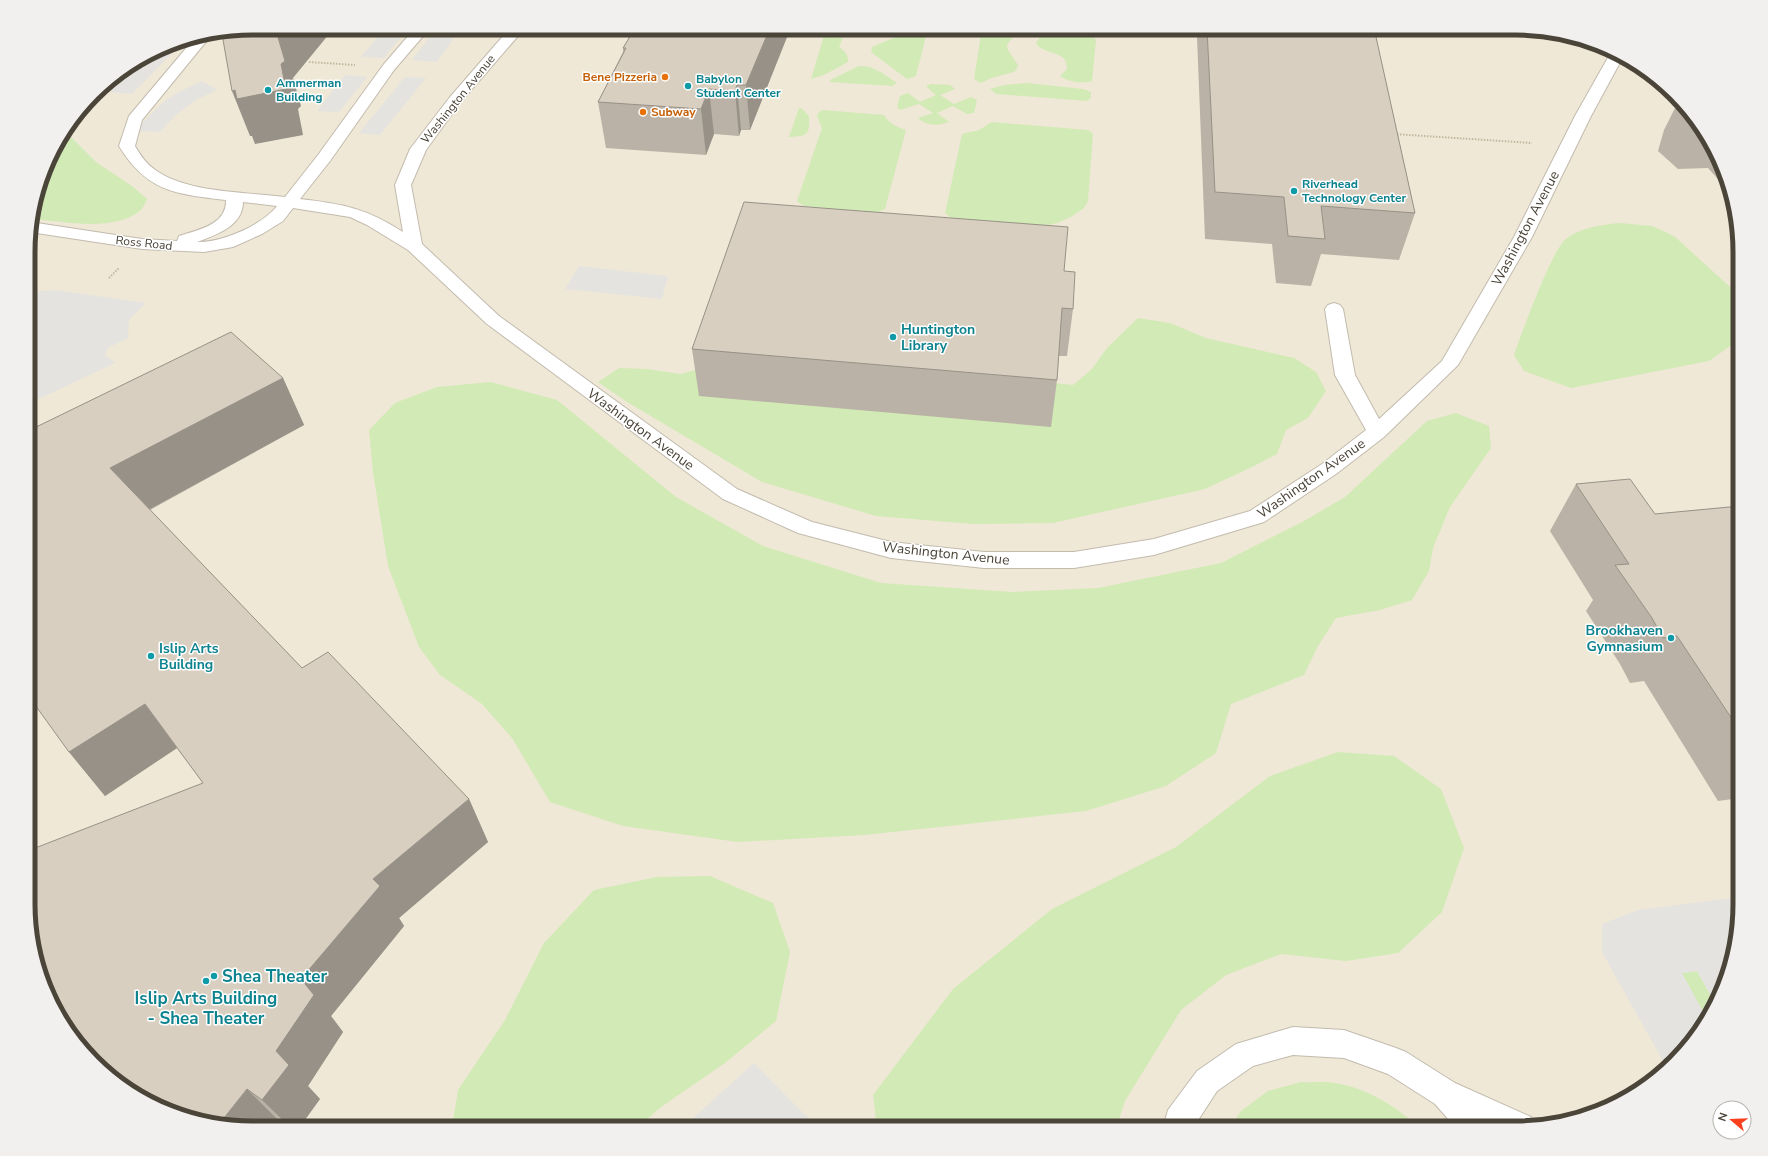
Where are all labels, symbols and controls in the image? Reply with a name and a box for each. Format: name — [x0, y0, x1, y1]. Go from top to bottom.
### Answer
street label: Washington Avenue — [417, 51, 499, 147]
place label: Bene Pizzeria — [583, 69, 657, 85]
place label: Babylon Student Center — [696, 71, 781, 101]
marker: Bene Pizzeria — [660, 72, 670, 82]
place label: Ammerman Building — [276, 75, 341, 105]
marker: Babylon Student Center — [683, 81, 693, 91]
marker: Ammerman Building — [263, 85, 273, 95]
place label: Subway — [651, 104, 696, 120]
marker: Subway — [638, 107, 648, 117]
street label: Washington Avenue — [1487, 167, 1564, 289]
place label: Riverhead Technology Center — [1302, 176, 1406, 206]
marker: Riverhead Technology Center — [1289, 186, 1299, 196]
street label: Ross Road — [115, 232, 173, 254]
place label: Huntington Library — [901, 320, 975, 355]
marker: Huntington Library — [888, 332, 898, 342]
street label: Washington Avenue — [583, 384, 698, 475]
street label: Washington Avenue — [1253, 434, 1369, 523]
street label: Washington Avenue — [881, 537, 1011, 570]
place label: Brookhaven Gymnasium — [1586, 621, 1663, 656]
marker: Brookhaven Gymnasium — [1666, 633, 1676, 643]
place label: Islip Arts Building — [159, 639, 219, 674]
marker: Islip Arts Building — [146, 651, 156, 661]
place label: Shea Theater — [222, 965, 327, 988]
marker: Shea Theater — [209, 971, 219, 981]
marker: Islip Arts Building - Shea Theater — [201, 976, 211, 986]
place label: Islip Arts Building - Shea Theater — [135, 987, 277, 1030]
north arrow — [1712, 1100, 1752, 1140]
text: N — [1715, 1111, 1731, 1123]

